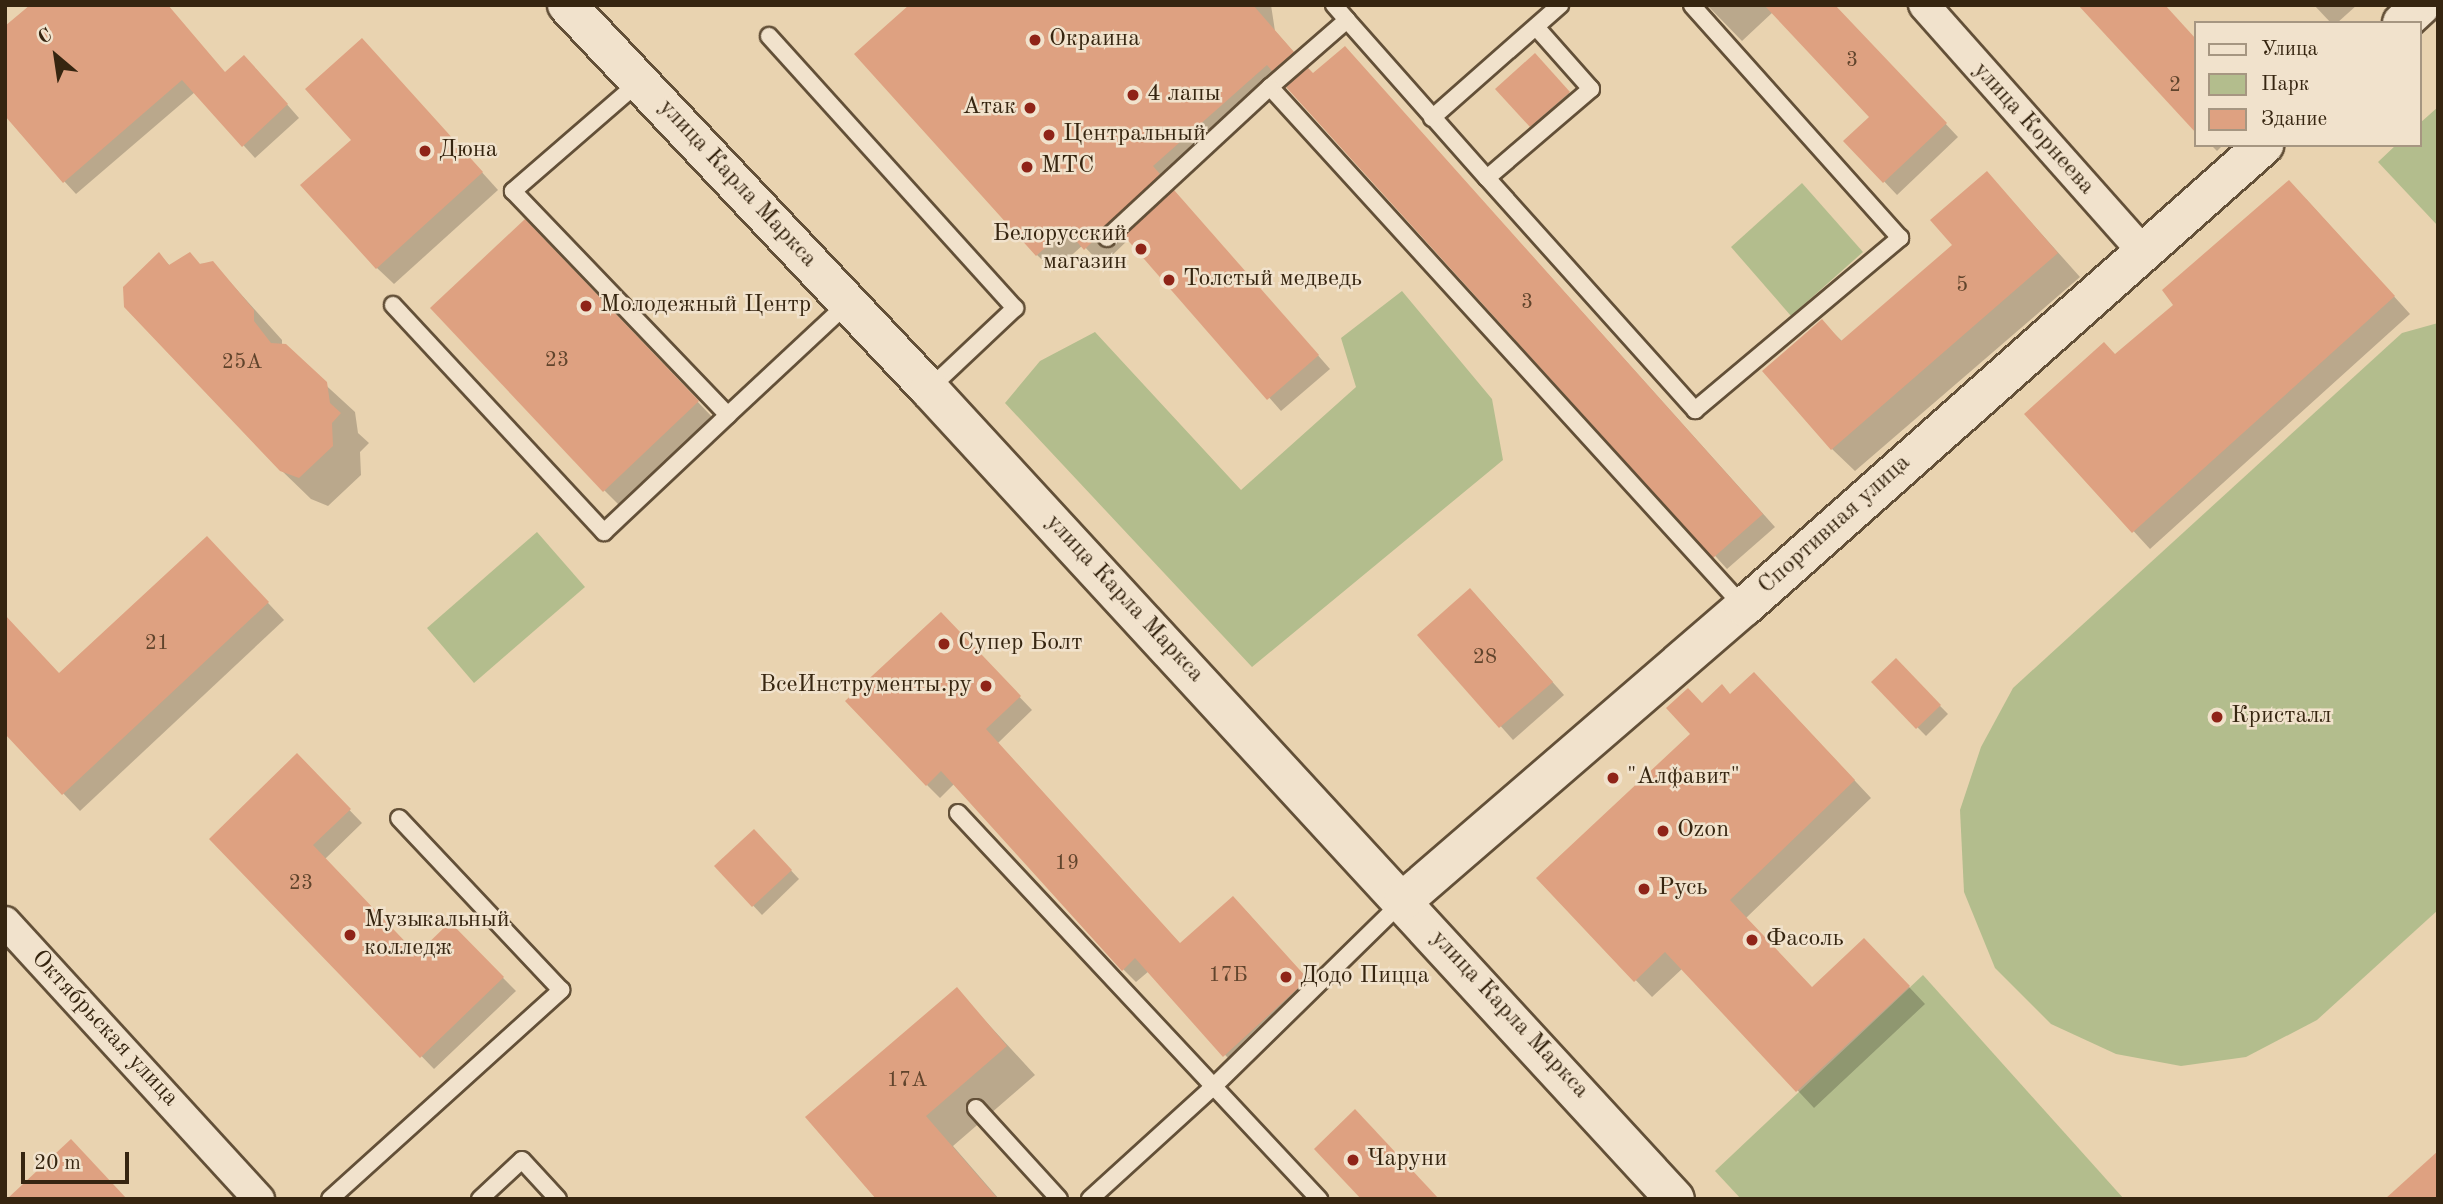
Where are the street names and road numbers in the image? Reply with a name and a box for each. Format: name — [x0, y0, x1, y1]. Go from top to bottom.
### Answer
street label: улица Корнеева — [1966, 57, 2100, 201]
street label: улица Карла Маркса — [652, 94, 822, 274]
street label: Спортивная улица — [1753, 449, 1917, 601]
street label: улица Карла Маркса — [1039, 509, 1209, 689]
street label: улица Карла Маркса — [1424, 925, 1594, 1105]
street label: Октябрьская улица — [24, 945, 184, 1113]

